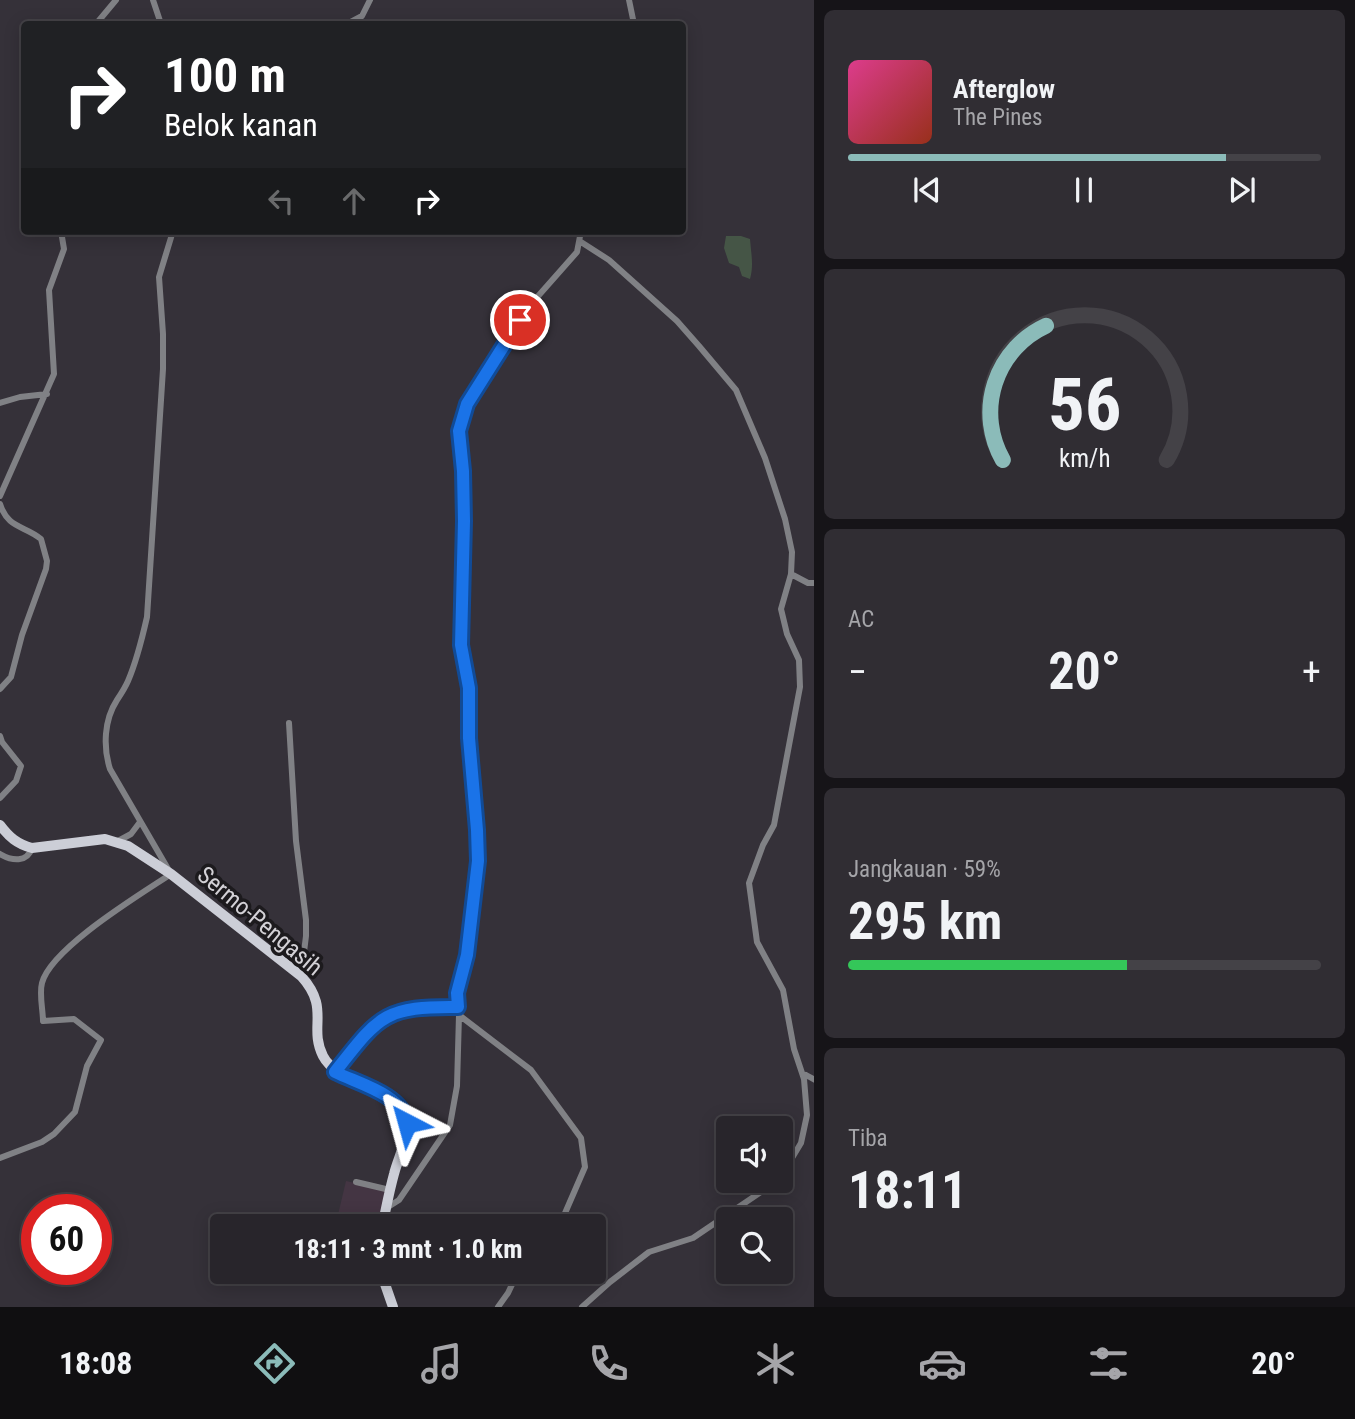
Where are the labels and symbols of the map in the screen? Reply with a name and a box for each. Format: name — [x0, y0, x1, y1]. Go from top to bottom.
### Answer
pin — [490, 290, 550, 350]
street label: Sermo-Pengasih — [192, 861, 328, 981]
position arrow — [370, 1086, 444, 1160]
speed limit sign: 60 — [21, 1194, 112, 1285]

